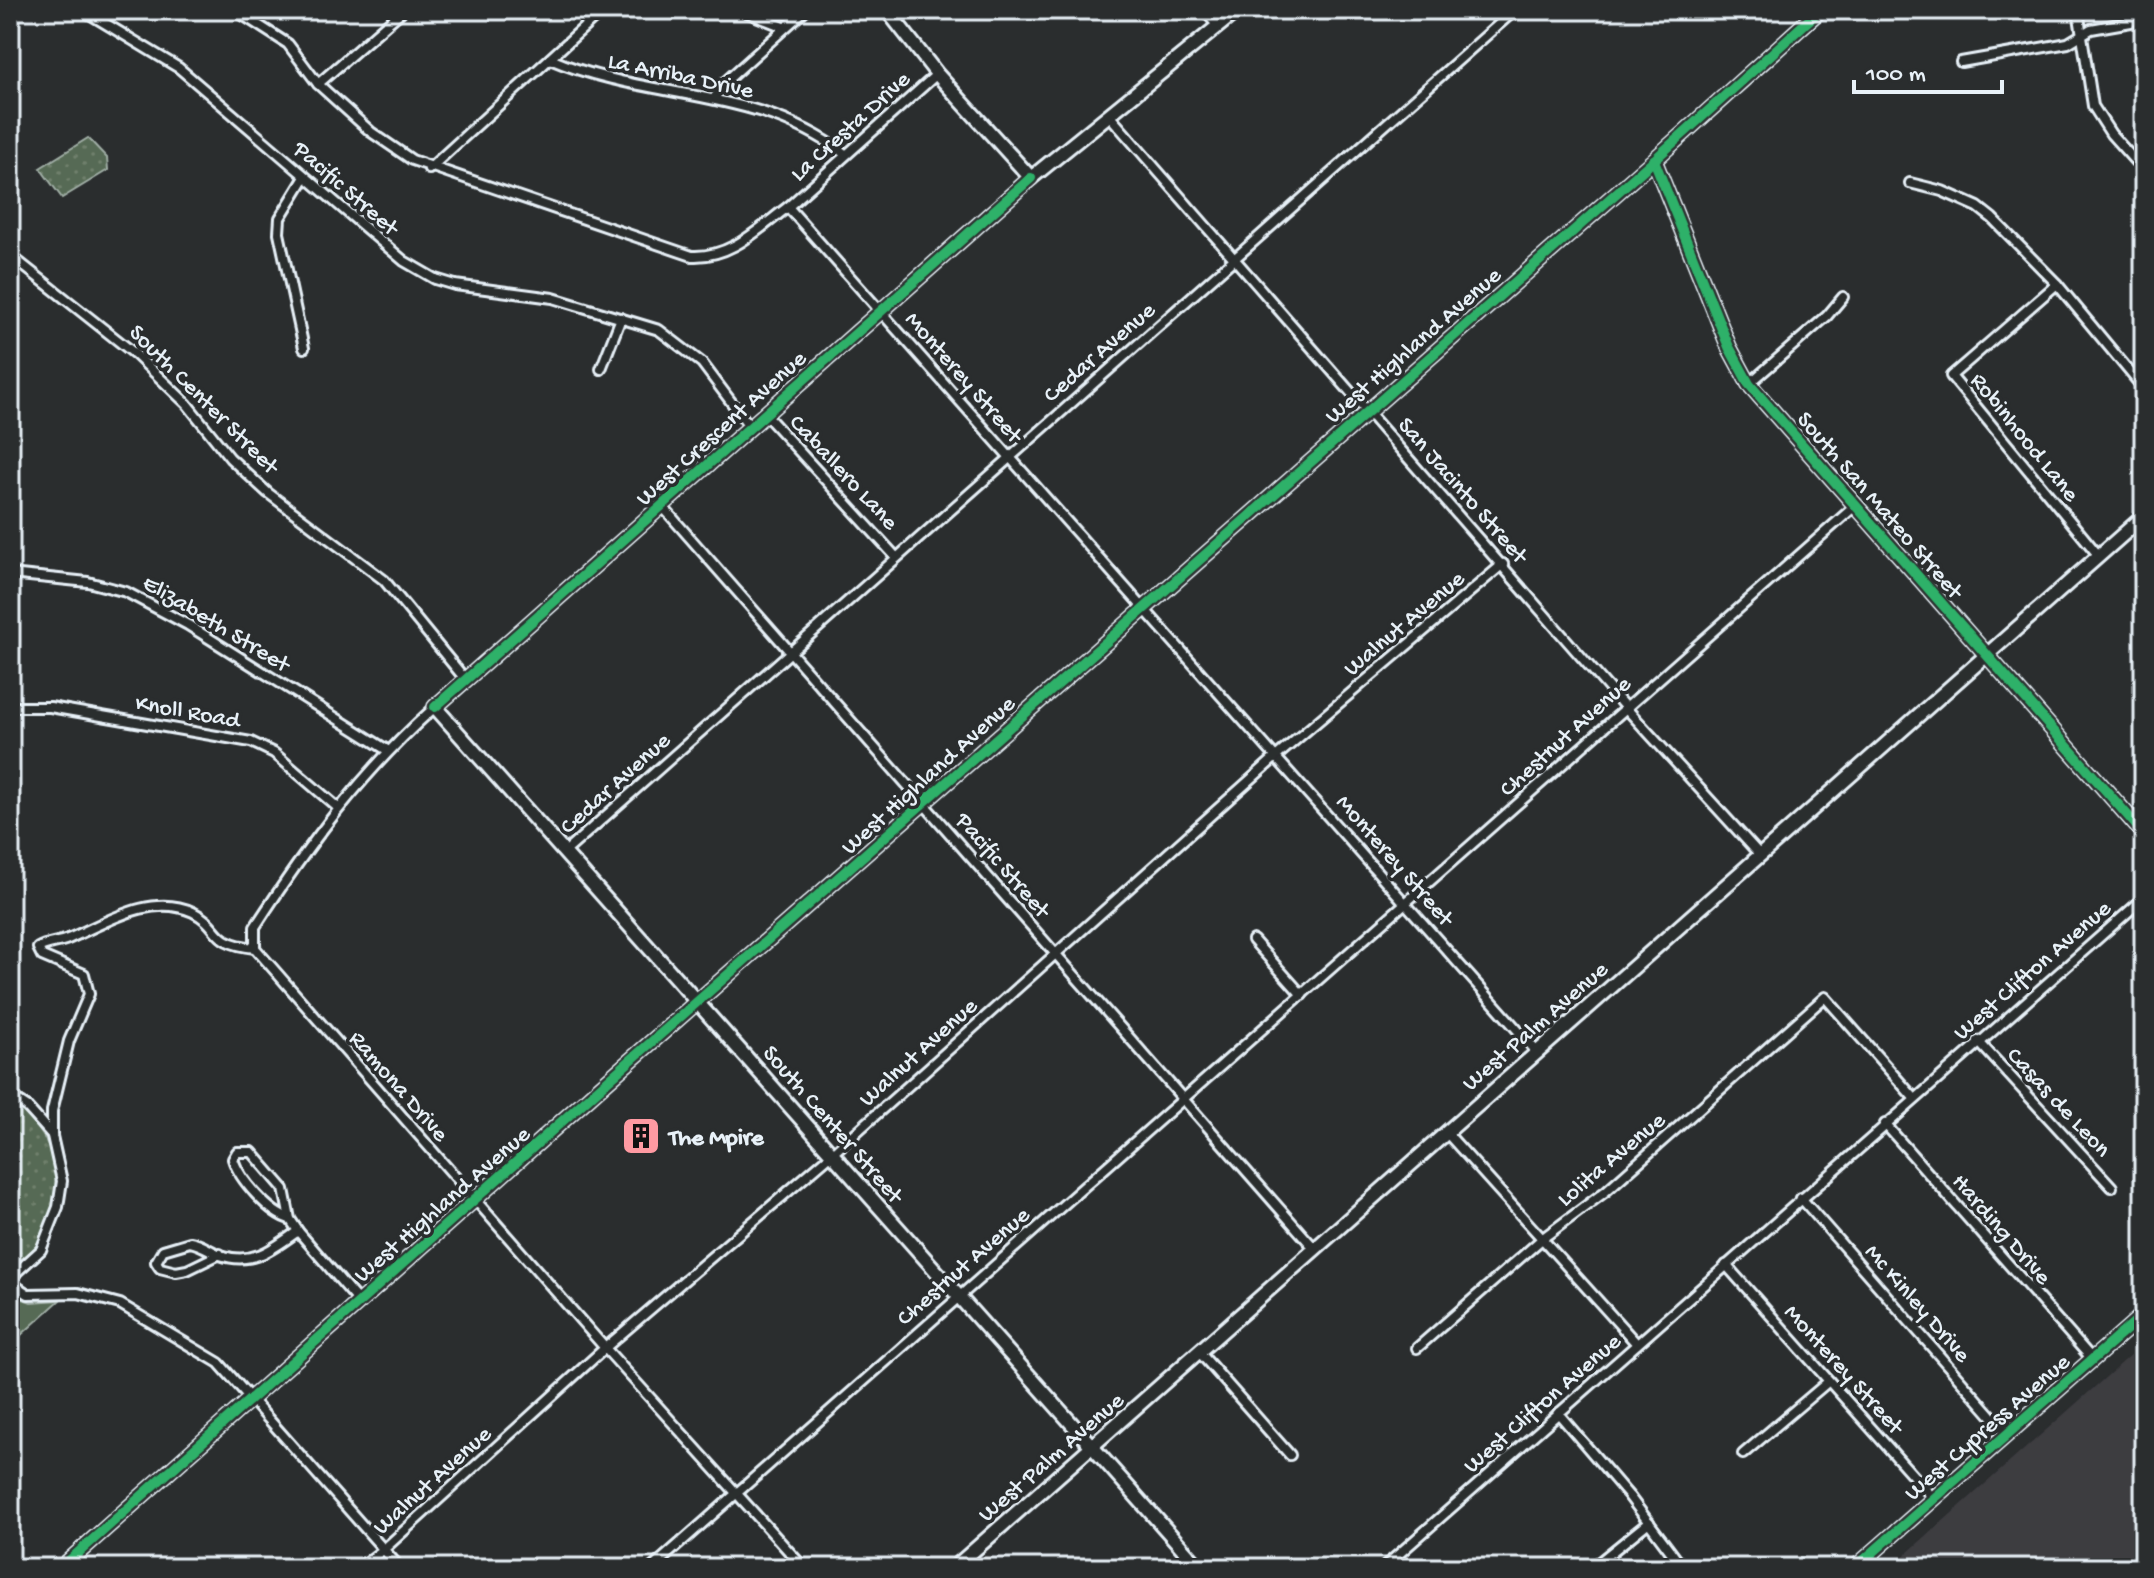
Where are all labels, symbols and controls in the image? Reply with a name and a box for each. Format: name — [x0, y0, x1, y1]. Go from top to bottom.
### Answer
scale bar — [1854, 44, 2002, 94]
street label: La Arriba Drive — [605, 48, 756, 107]
text: 100 m — [1865, 61, 1926, 90]
street label: La Cresta Drive — [785, 66, 918, 189]
street label: Pacific Street — [285, 135, 405, 245]
street label: West Highland Avenue — [1320, 262, 1509, 431]
street label: Cedar Avenue — [1038, 297, 1163, 410]
street label: Monterey Street — [897, 306, 1029, 452]
street label: South Center Street — [121, 319, 285, 483]
street label: West Crescent Avenue — [631, 345, 814, 514]
street label: Robinhood Lane — [1962, 368, 2085, 509]
street label: South San Mateo Street — [1789, 407, 1969, 608]
street label: Caballero Lane — [781, 409, 904, 538]
street label: San Jacinto Street — [1390, 412, 1534, 572]
street label: Walnut Avenue — [1339, 565, 1472, 684]
street label: Elizabeth Street — [136, 570, 296, 682]
street label: Chestnut Avenue — [1494, 670, 1639, 804]
street label: Knoll Road — [133, 690, 244, 737]
street label: West Highland Avenue — [836, 690, 1023, 862]
street label: Cedar Avenue — [555, 727, 678, 842]
street label: Monterey Street — [1328, 789, 1460, 935]
street label: Pacific Street — [947, 807, 1056, 927]
street label: West Clifton Avenue — [1949, 895, 2119, 1048]
street label: West Palm Avenue — [1457, 956, 1616, 1099]
street label: Walnut Avenue — [854, 992, 985, 1114]
street label: Ramona Drive — [341, 1026, 454, 1149]
street label: South Center Street — [755, 1040, 909, 1212]
street label: Casas de Leon — [1999, 1042, 2116, 1165]
street label: Lolita Avenue — [1552, 1107, 1673, 1214]
building icon: The Mpire — [620, 1115, 662, 1157]
street label: West Highland Avenue — [349, 1121, 538, 1290]
place label: The Mpire — [667, 1125, 765, 1154]
street label: Harding Drive — [1944, 1169, 2057, 1292]
street label: Chestnut Avenue — [892, 1201, 1037, 1333]
street label: Mc Kinley Drive — [1857, 1239, 1976, 1370]
street label: Monterey Street — [1776, 1299, 1910, 1443]
street label: West Clifton Avenue — [1459, 1328, 1629, 1481]
street label: West Cypress Avenue — [1899, 1348, 2078, 1509]
street label: West Palm Avenue — [973, 1387, 1132, 1530]
street label: Walnut Avenue — [368, 1420, 499, 1542]

